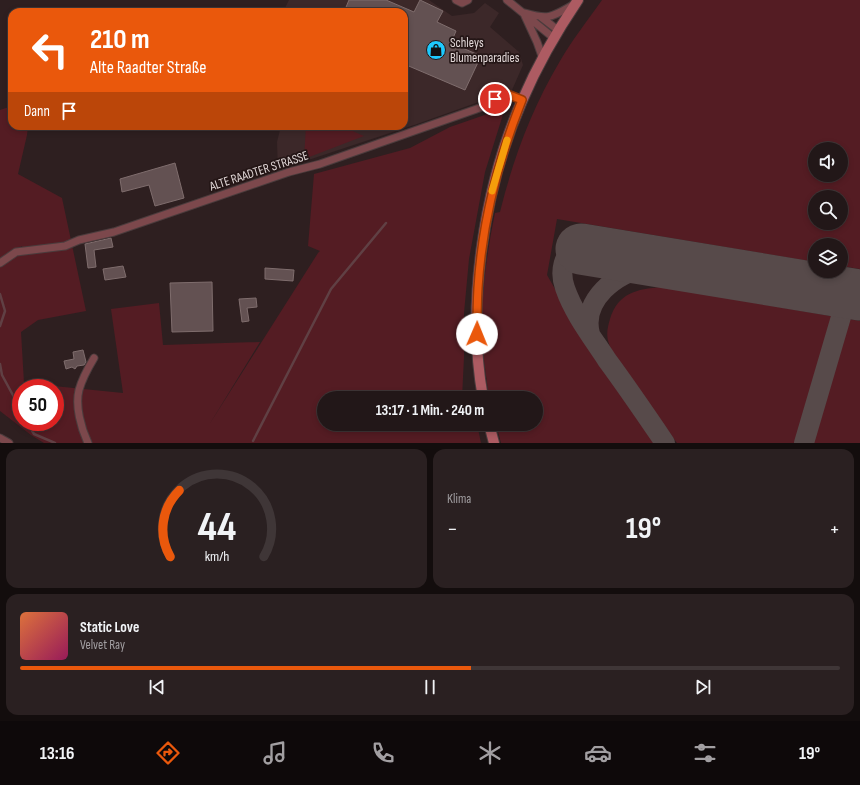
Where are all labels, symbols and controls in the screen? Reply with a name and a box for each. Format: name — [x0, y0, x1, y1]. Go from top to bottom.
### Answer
text: 210 m — [90, 23, 150, 56]
icon: left — [24, 24, 76, 76]
place label: Schleys Blumenparadies — [450, 35, 520, 66]
shop icon: Schleys Blumenparadies — [425, 39, 447, 61]
text: Alte Raadter Straße — [90, 57, 207, 78]
pin — [478, 82, 512, 116]
icon: arrive — [484, 88, 506, 110]
icon: arrive — [58, 100, 80, 122]
text: Dann — [24, 102, 50, 121]
map controls — [808, 142, 848, 278]
button: sound — [808, 142, 848, 182]
street label: ALTE RAADTER STRASSE — [207, 148, 310, 195]
button: search — [808, 190, 848, 230]
button: layers — [808, 238, 848, 278]
position arrow — [456, 313, 498, 355]
speed limit sign: 50 — [12, 379, 64, 431]
text: 13:17 · 1 Min. · 240 m — [376, 401, 484, 420]
text: Klima — [447, 491, 471, 507]
text: 44 — [197, 502, 236, 551]
text: 19° — [626, 511, 661, 547]
text: − — [447, 516, 458, 543]
text: + — [829, 516, 840, 543]
text: km/h — [204, 547, 229, 564]
text: Static Love — [80, 618, 139, 637]
text: Velvet Ray — [80, 637, 125, 653]
icon: previous — [146, 676, 168, 698]
icon: pause — [419, 676, 441, 698]
icon: next — [692, 676, 714, 698]
icon: directions — [154, 739, 182, 767]
icon: music — [261, 739, 289, 767]
icon: phone — [369, 739, 397, 767]
icon: climate — [476, 739, 504, 767]
icon: car — [584, 739, 612, 767]
icon: filters — [691, 739, 719, 767]
text: 13:16 — [40, 743, 74, 764]
text: 19° — [799, 743, 820, 764]

